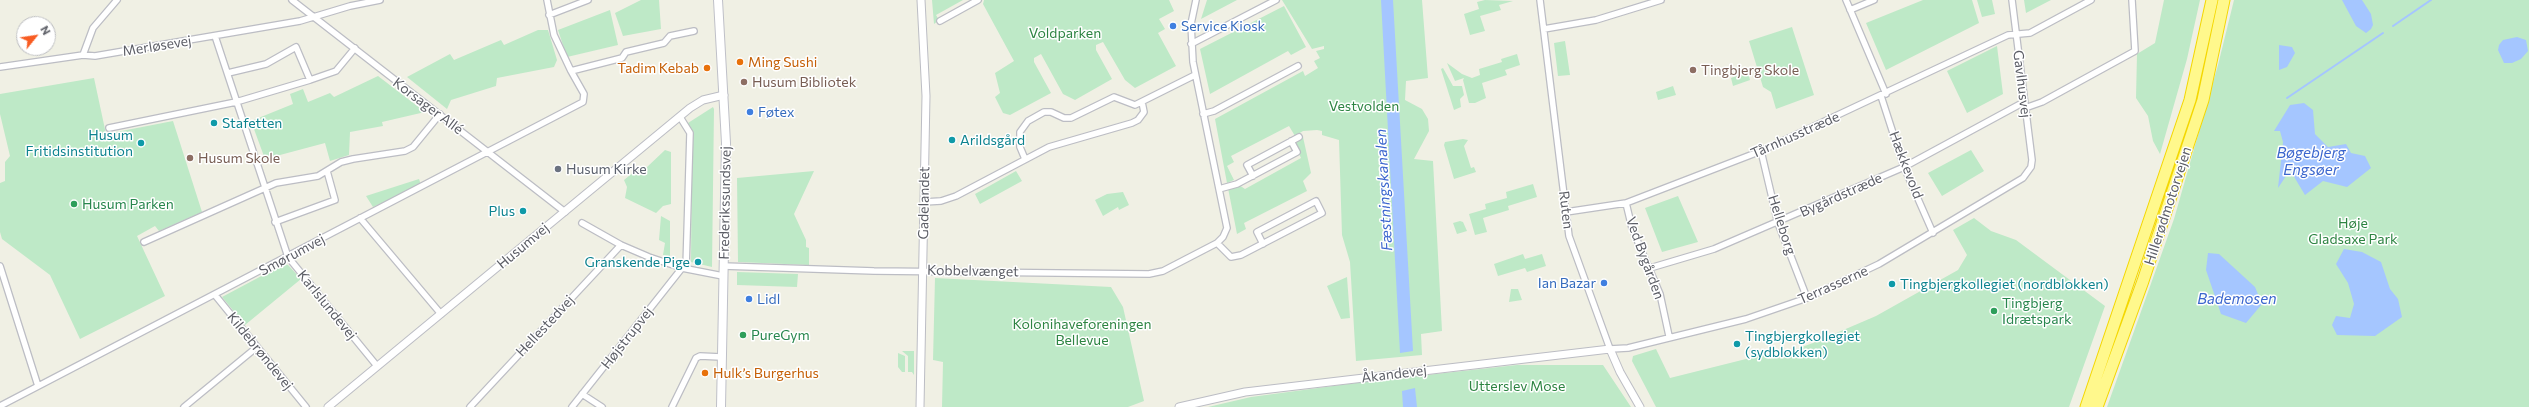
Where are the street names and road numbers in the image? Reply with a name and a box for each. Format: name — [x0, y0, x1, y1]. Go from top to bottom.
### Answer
street label: Merløsevej — [121, 32, 193, 60]
street label: Gavlhusvej — [2010, 49, 2034, 119]
street label: Korsager Allé — [390, 74, 466, 138]
street label: Tårnhusstræde — [1748, 108, 1842, 162]
street label: Hækkevold — [1885, 129, 1927, 201]
street label: Hillerødmotorvejen — [2141, 145, 2195, 267]
street label: Frederikssundsvej — [716, 146, 734, 260]
street label: Gadelandet — [915, 166, 933, 240]
street label: Bygårdstræde — [1797, 169, 1885, 221]
street label: Ruten — [1555, 190, 1577, 230]
street label: Helleborg — [1764, 193, 1800, 257]
street label: Ved Bygården — [1622, 215, 1668, 301]
street label: Husumvej — [494, 219, 552, 273]
street label: Smørumvej — [256, 231, 328, 279]
street label: Kobbelvænget — [927, 262, 1019, 280]
street label: Terrasserne — [1795, 262, 1871, 308]
street label: Karlslundevej — [294, 267, 360, 343]
street label: Hellestedvej — [512, 292, 578, 360]
street label: Højstrupvej — [598, 304, 656, 372]
street label: Kildebrøndevej — [224, 309, 296, 393]
street label: Åkandevej — [1360, 362, 1428, 386]

